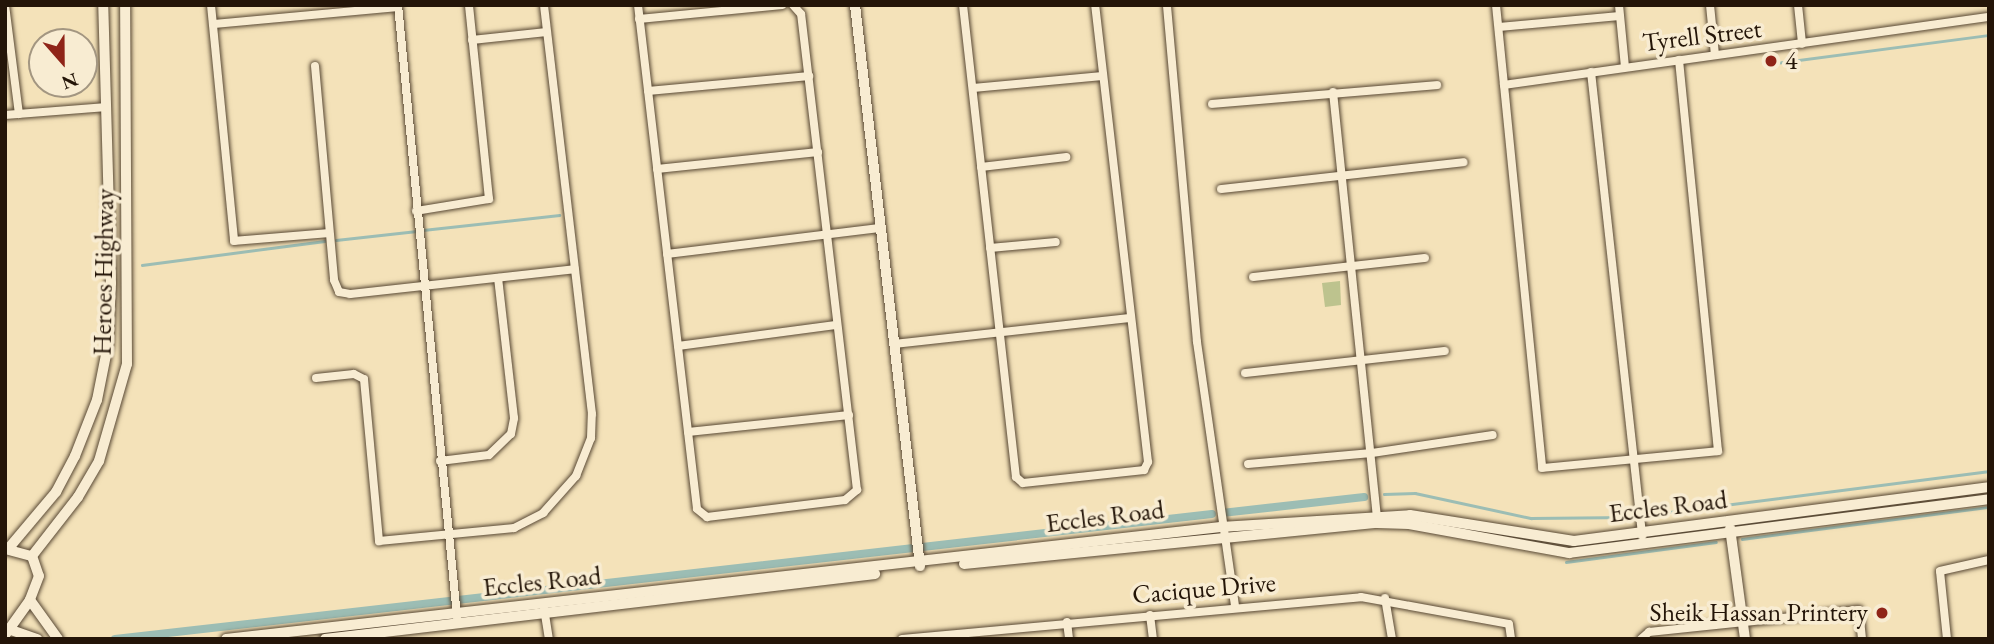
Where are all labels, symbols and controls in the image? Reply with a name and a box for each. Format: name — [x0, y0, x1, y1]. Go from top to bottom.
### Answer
street label: Tyrell Street — [1641, 13, 1763, 59]
north arrow — [28, 28, 98, 98]
place label: 4 — [1785, 45, 1797, 77]
marker: 4 — [1763, 53, 1779, 69]
text: N — [58, 67, 82, 96]
street label: Heroes Highway — [87, 188, 121, 356]
street label: Eccles Road — [1607, 484, 1729, 530]
street label: Eccles Road — [1044, 494, 1166, 540]
street label: Eccles Road — [481, 560, 603, 604]
street label: Cacique Drive — [1131, 567, 1277, 611]
place label: Sheik Hassan Printery — [1650, 597, 1868, 629]
marker: Sheik Hassan Printery — [1874, 605, 1890, 621]

